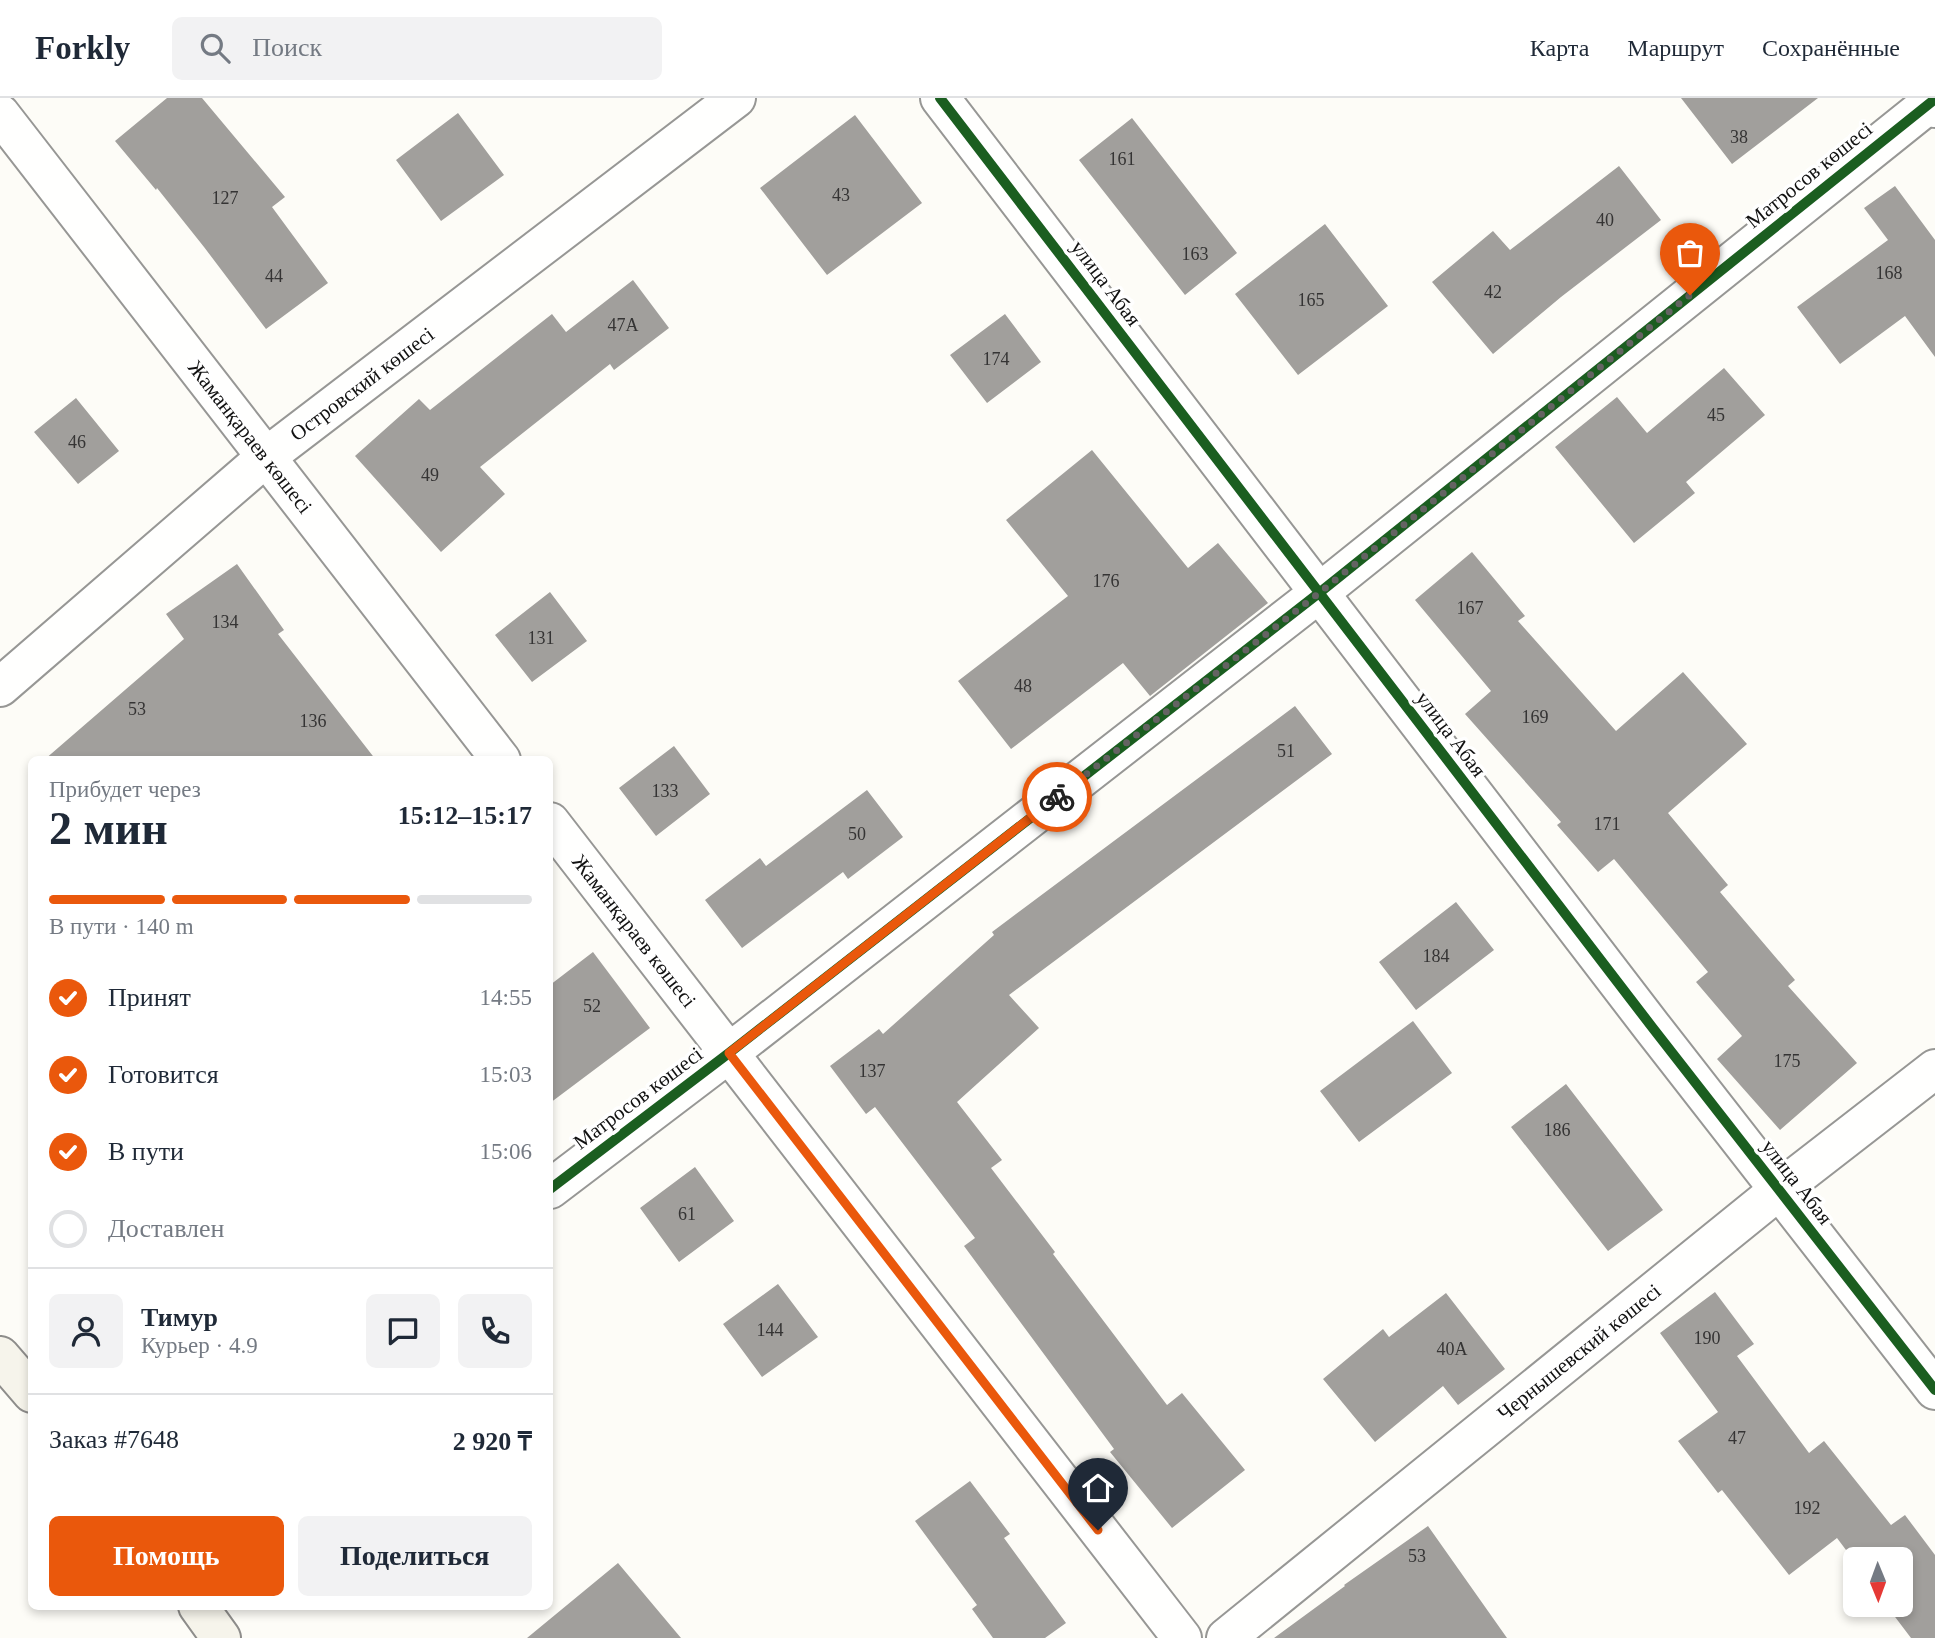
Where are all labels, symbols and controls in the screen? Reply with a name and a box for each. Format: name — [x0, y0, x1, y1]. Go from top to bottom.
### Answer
search box — [172, 17, 662, 80]
icon: search — [196, 29, 234, 67]
text: Forkly — [35, 30, 130, 66]
text: Поиск — [252, 33, 322, 62]
text: Карта — [1530, 35, 1589, 61]
text: Маршрут — [1627, 35, 1724, 61]
text: Сохранённые — [1762, 35, 1900, 61]
street label: Матросов көшесі — [1741, 117, 1877, 233]
house number: 38 — [1730, 127, 1748, 147]
house number: 161 — [1109, 149, 1136, 169]
house number: 43 — [832, 185, 850, 205]
house number: 127 — [212, 188, 239, 208]
house number: 40 — [1596, 210, 1614, 230]
pin — [1660, 223, 1720, 295]
icon: bag — [1671, 234, 1709, 272]
street label: улица Абая — [1066, 235, 1146, 331]
house number: 163 — [1182, 244, 1209, 264]
house number: 168 — [1876, 263, 1903, 283]
house number: 44 — [265, 266, 283, 286]
house number: 42 — [1484, 282, 1502, 302]
house number: 165 — [1298, 290, 1325, 310]
house number: 47А — [608, 315, 639, 335]
street label: Островский көшесі — [285, 322, 439, 446]
house number: 174 — [983, 349, 1010, 369]
street label: Жаманқараев көшесі — [183, 356, 317, 518]
house number: 45 — [1707, 405, 1725, 425]
house number: 46 — [68, 432, 86, 452]
house number: 49 — [421, 465, 439, 485]
house number: 176 — [1093, 571, 1120, 591]
house number: 167 — [1457, 598, 1484, 618]
house number: 134 — [212, 612, 239, 632]
house number: 131 — [528, 628, 555, 648]
house number: 48 — [1014, 676, 1032, 696]
street label: улица Абая — [1411, 686, 1491, 782]
house number: 53 — [128, 699, 146, 719]
house number: 169 — [1522, 707, 1549, 727]
house number: 136 — [300, 711, 327, 731]
house number: 51 — [1277, 741, 1295, 761]
courier — [1022, 762, 1092, 832]
text: Прибудет через — [49, 777, 201, 802]
icon: bike — [1038, 778, 1076, 816]
house number: 133 — [652, 781, 679, 801]
text: 15:12–15:17 — [398, 801, 532, 830]
text: 2 мин — [49, 803, 168, 854]
house number: 171 — [1594, 814, 1621, 834]
house number: 50 — [848, 824, 866, 844]
street label: Жаманқараев көшесі — [567, 850, 701, 1012]
text: В пути · 140 m — [49, 914, 194, 939]
house number: 184 — [1423, 946, 1450, 966]
icon: check — [49, 979, 87, 1017]
text: Принят — [108, 983, 191, 1012]
text: 14:55 — [480, 985, 532, 1010]
house number: 52 — [583, 996, 601, 1016]
street label: Матросов көшесі — [569, 1042, 707, 1154]
house number: 175 — [1774, 1051, 1801, 1071]
icon: check — [49, 1056, 87, 1094]
text: Готовится — [108, 1060, 219, 1089]
house number: 137 — [859, 1061, 886, 1081]
text: 15:03 — [480, 1062, 532, 1087]
house number: 186 — [1544, 1120, 1571, 1140]
icon: check — [49, 1133, 87, 1171]
street label: улица Абая — [1756, 1135, 1838, 1229]
text: В пути — [108, 1137, 184, 1166]
text: 15:06 — [480, 1139, 532, 1164]
house number: 61 — [678, 1204, 696, 1224]
text: Доставлен — [108, 1214, 225, 1243]
street label: Чернышевский көшесі — [1492, 1279, 1666, 1425]
button: person — [49, 1294, 123, 1368]
button: chat — [366, 1294, 440, 1368]
button: phone — [458, 1294, 532, 1368]
text: Тимур — [141, 1303, 218, 1332]
house number: 144 — [757, 1320, 784, 1340]
house number: 190 — [1694, 1328, 1721, 1348]
text: Курьер · 4.9 — [141, 1333, 258, 1358]
house number: 40А — [1437, 1339, 1468, 1359]
text: Заказ #7648 — [49, 1425, 179, 1454]
text: 2 920 ₸ — [453, 1427, 532, 1456]
house number: 47 — [1728, 1428, 1746, 1448]
pin — [1068, 1458, 1128, 1530]
icon: home — [1079, 1469, 1117, 1507]
house number: 192 — [1794, 1498, 1821, 1518]
button: Помощь — [49, 1516, 284, 1596]
button: Поделиться — [298, 1516, 532, 1596]
house number: 53 — [1408, 1546, 1426, 1566]
north arrow — [1843, 1547, 1913, 1617]
map controls — [1843, 1547, 1913, 1617]

